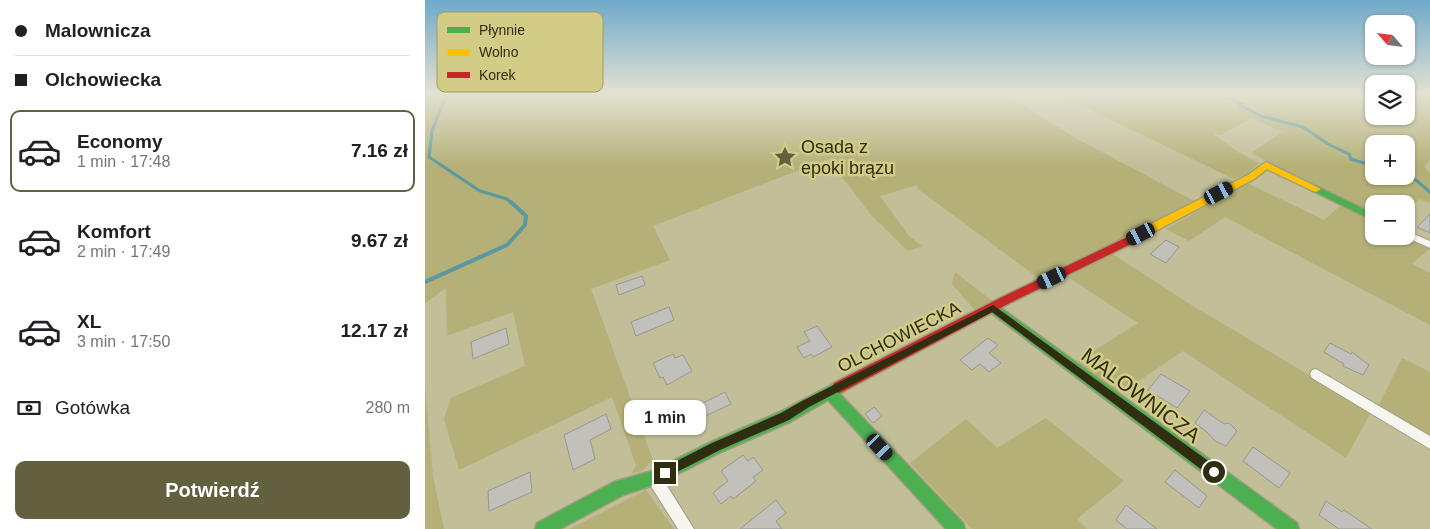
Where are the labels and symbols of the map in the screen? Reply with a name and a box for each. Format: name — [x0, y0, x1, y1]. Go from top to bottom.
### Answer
legend — [437, 12, 603, 92]
north arrow — [1365, 15, 1415, 65]
text: Płynnie — [479, 22, 525, 38]
text: Wolno — [479, 44, 519, 60]
text: Korek — [479, 67, 517, 83]
place label: Osada z epoki brązu — [801, 137, 894, 178]
place icon: Osada z epoki brązu — [772, 144, 798, 170]
car — [1202, 180, 1235, 206]
car — [1124, 221, 1157, 247]
car — [1035, 265, 1068, 291]
street label: OLCHOWIECKA — [834, 297, 964, 377]
street label: MALOWNICZA — [1077, 343, 1205, 447]
callout: 1 min — [624, 400, 706, 436]
car — [864, 431, 895, 463]
route start — [1203, 461, 1225, 483]
route end — [654, 462, 676, 484]

